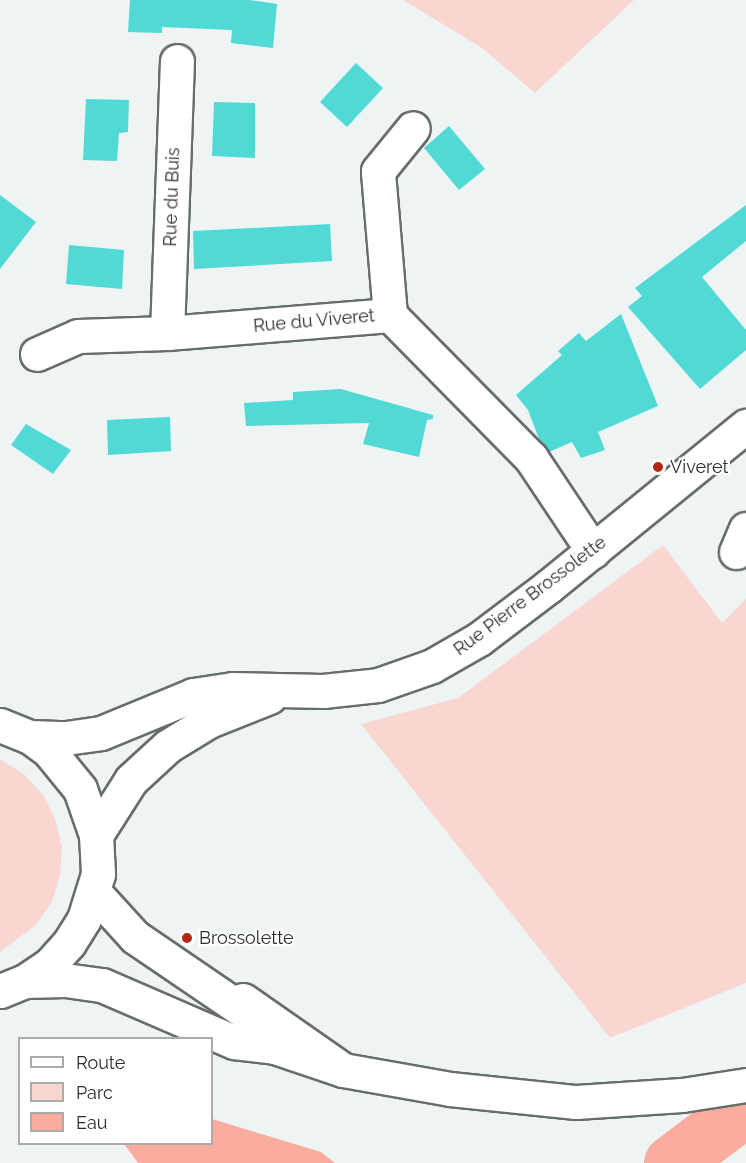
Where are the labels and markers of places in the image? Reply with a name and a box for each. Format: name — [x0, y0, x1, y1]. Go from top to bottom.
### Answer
place label: Viveret — [670, 456, 729, 478]
marker: Viveret — [651, 460, 665, 474]
place label: Brossolette — [199, 927, 294, 949]
marker: Brossolette — [180, 931, 194, 945]

